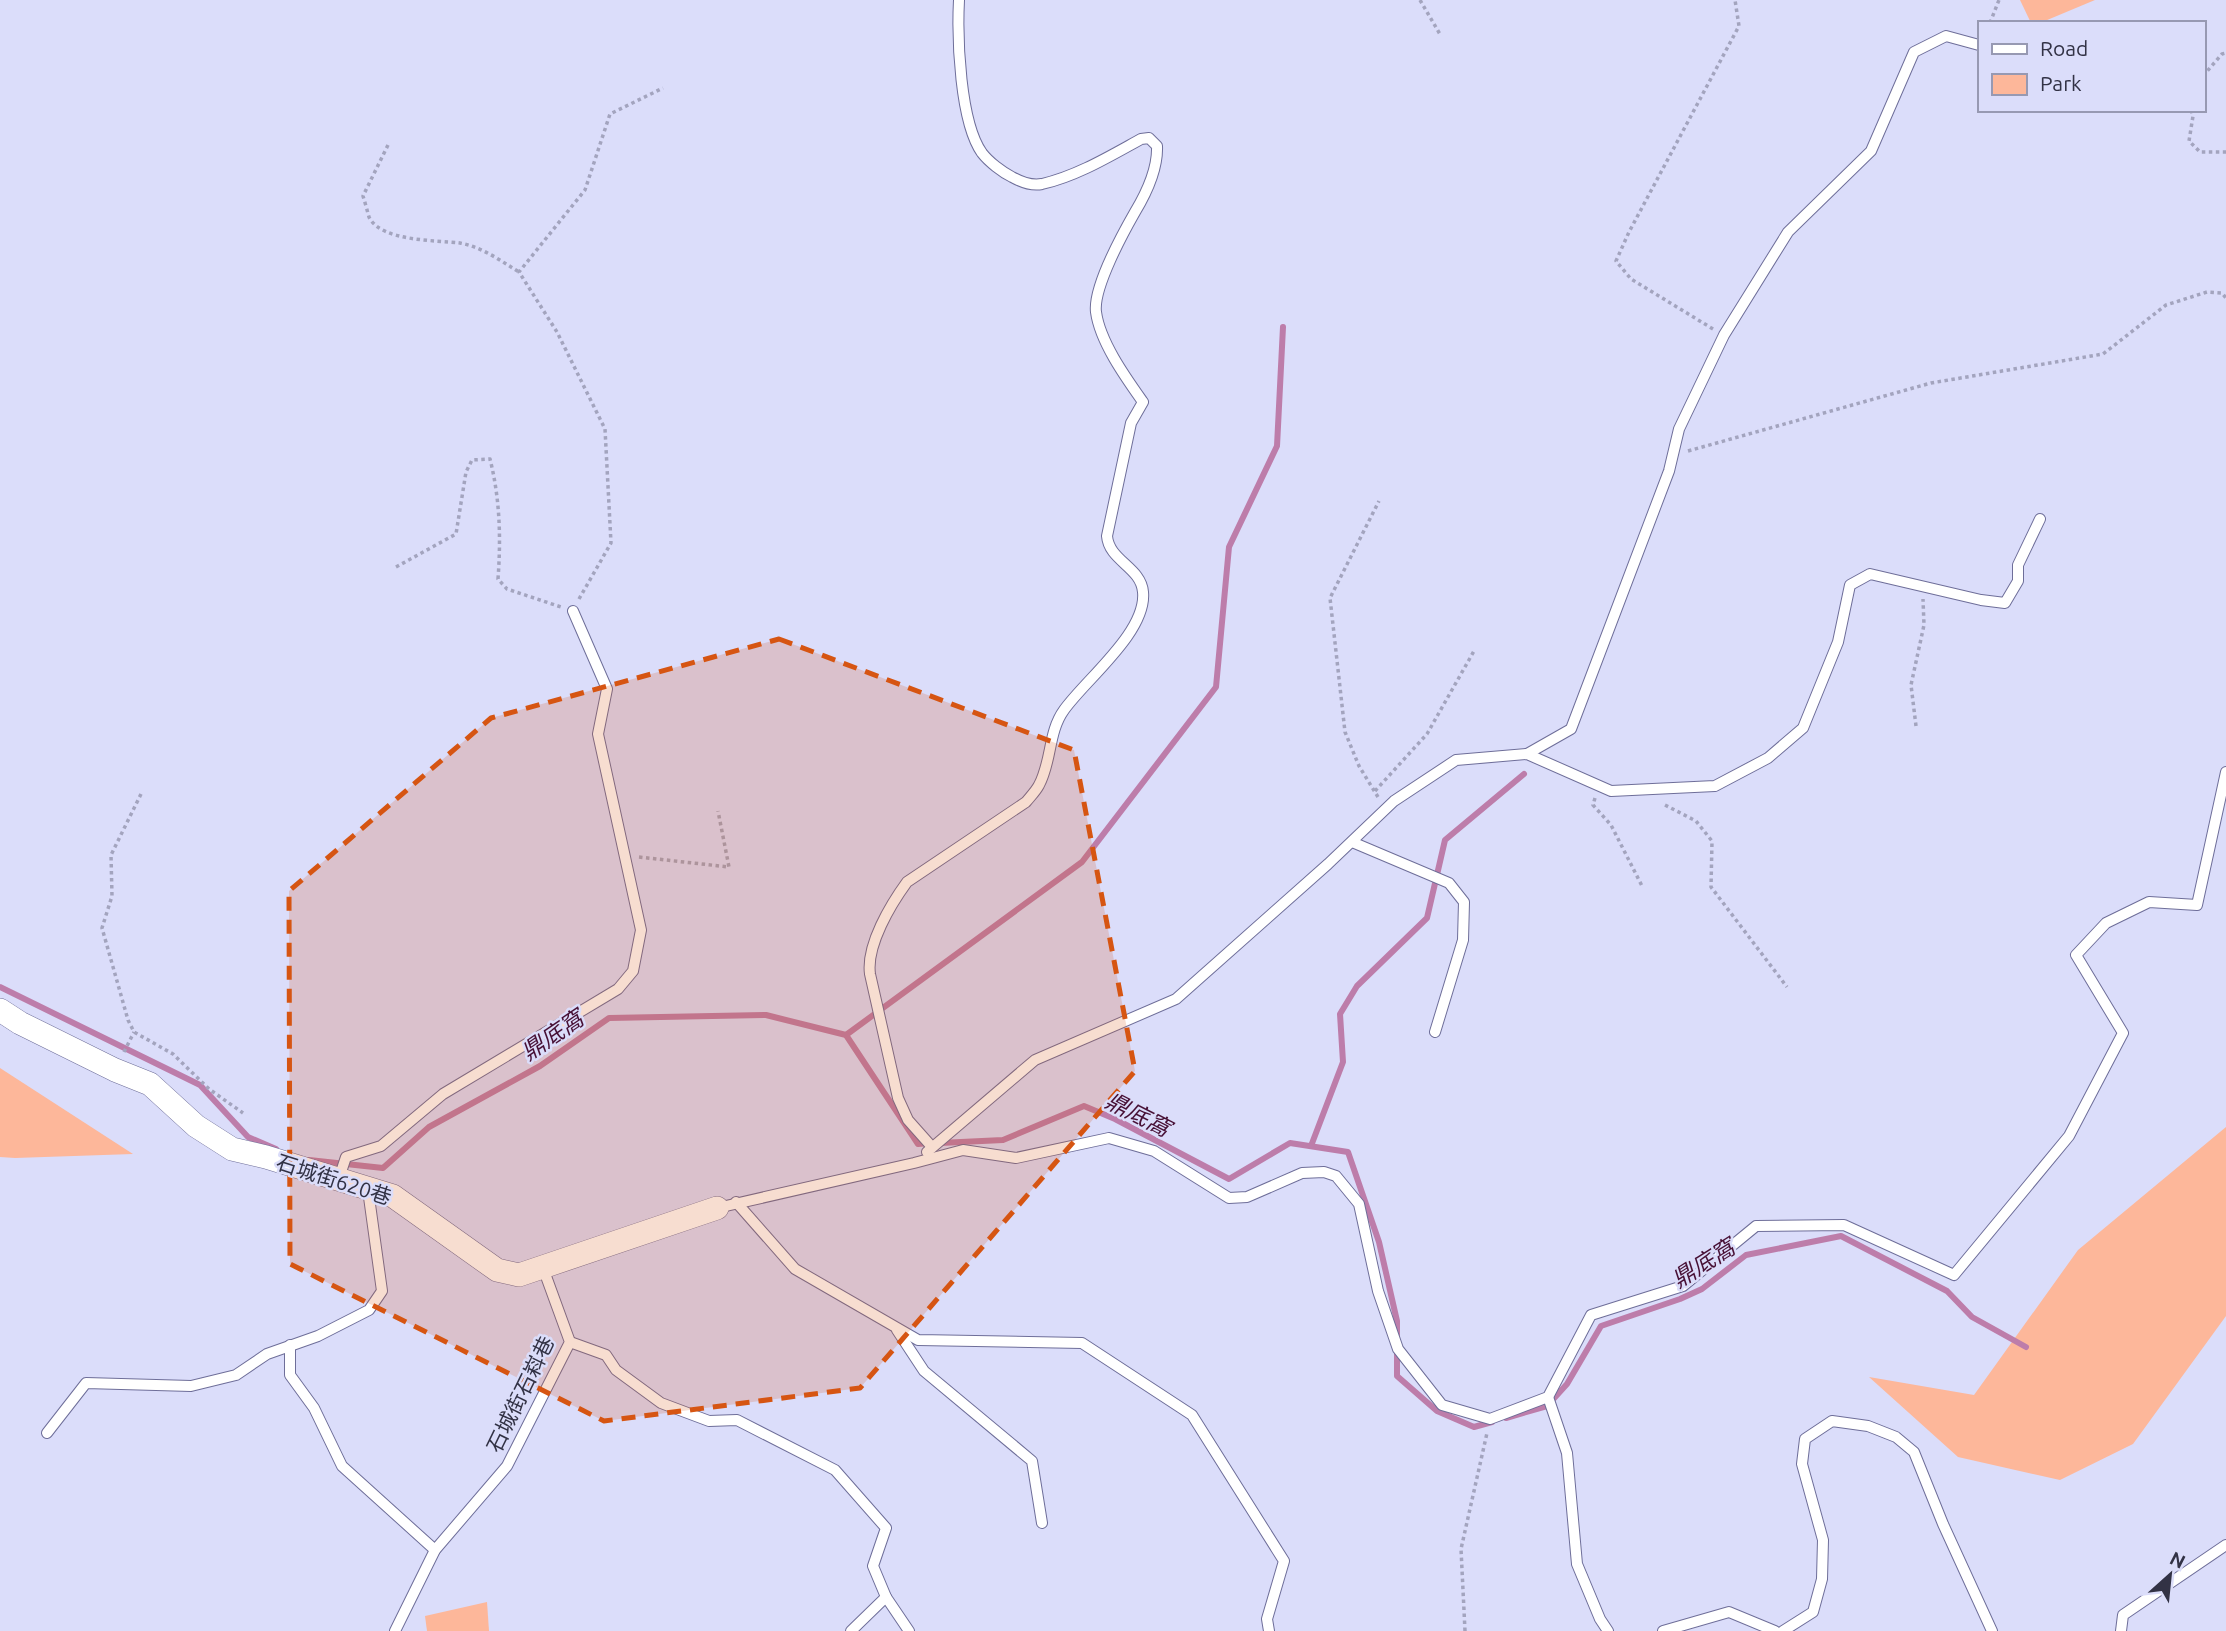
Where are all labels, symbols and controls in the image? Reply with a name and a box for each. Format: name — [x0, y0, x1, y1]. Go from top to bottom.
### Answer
legend — [1978, 21, 2205, 112]
text: Road — [2040, 36, 2088, 60]
text: Park — [2040, 71, 2082, 95]
water label: 鼎底窩 — [516, 1003, 591, 1065]
water label: 鼎底窩 — [1102, 1087, 1178, 1143]
street label: 石城街620巷 — [273, 1149, 395, 1209]
water label: 鼎底窩 — [1667, 1232, 1742, 1292]
street label: 石城街石嵙巷 — [482, 1332, 558, 1456]
north arrow — [2135, 1540, 2205, 1610]
text: N — [2166, 1547, 2189, 1573]

